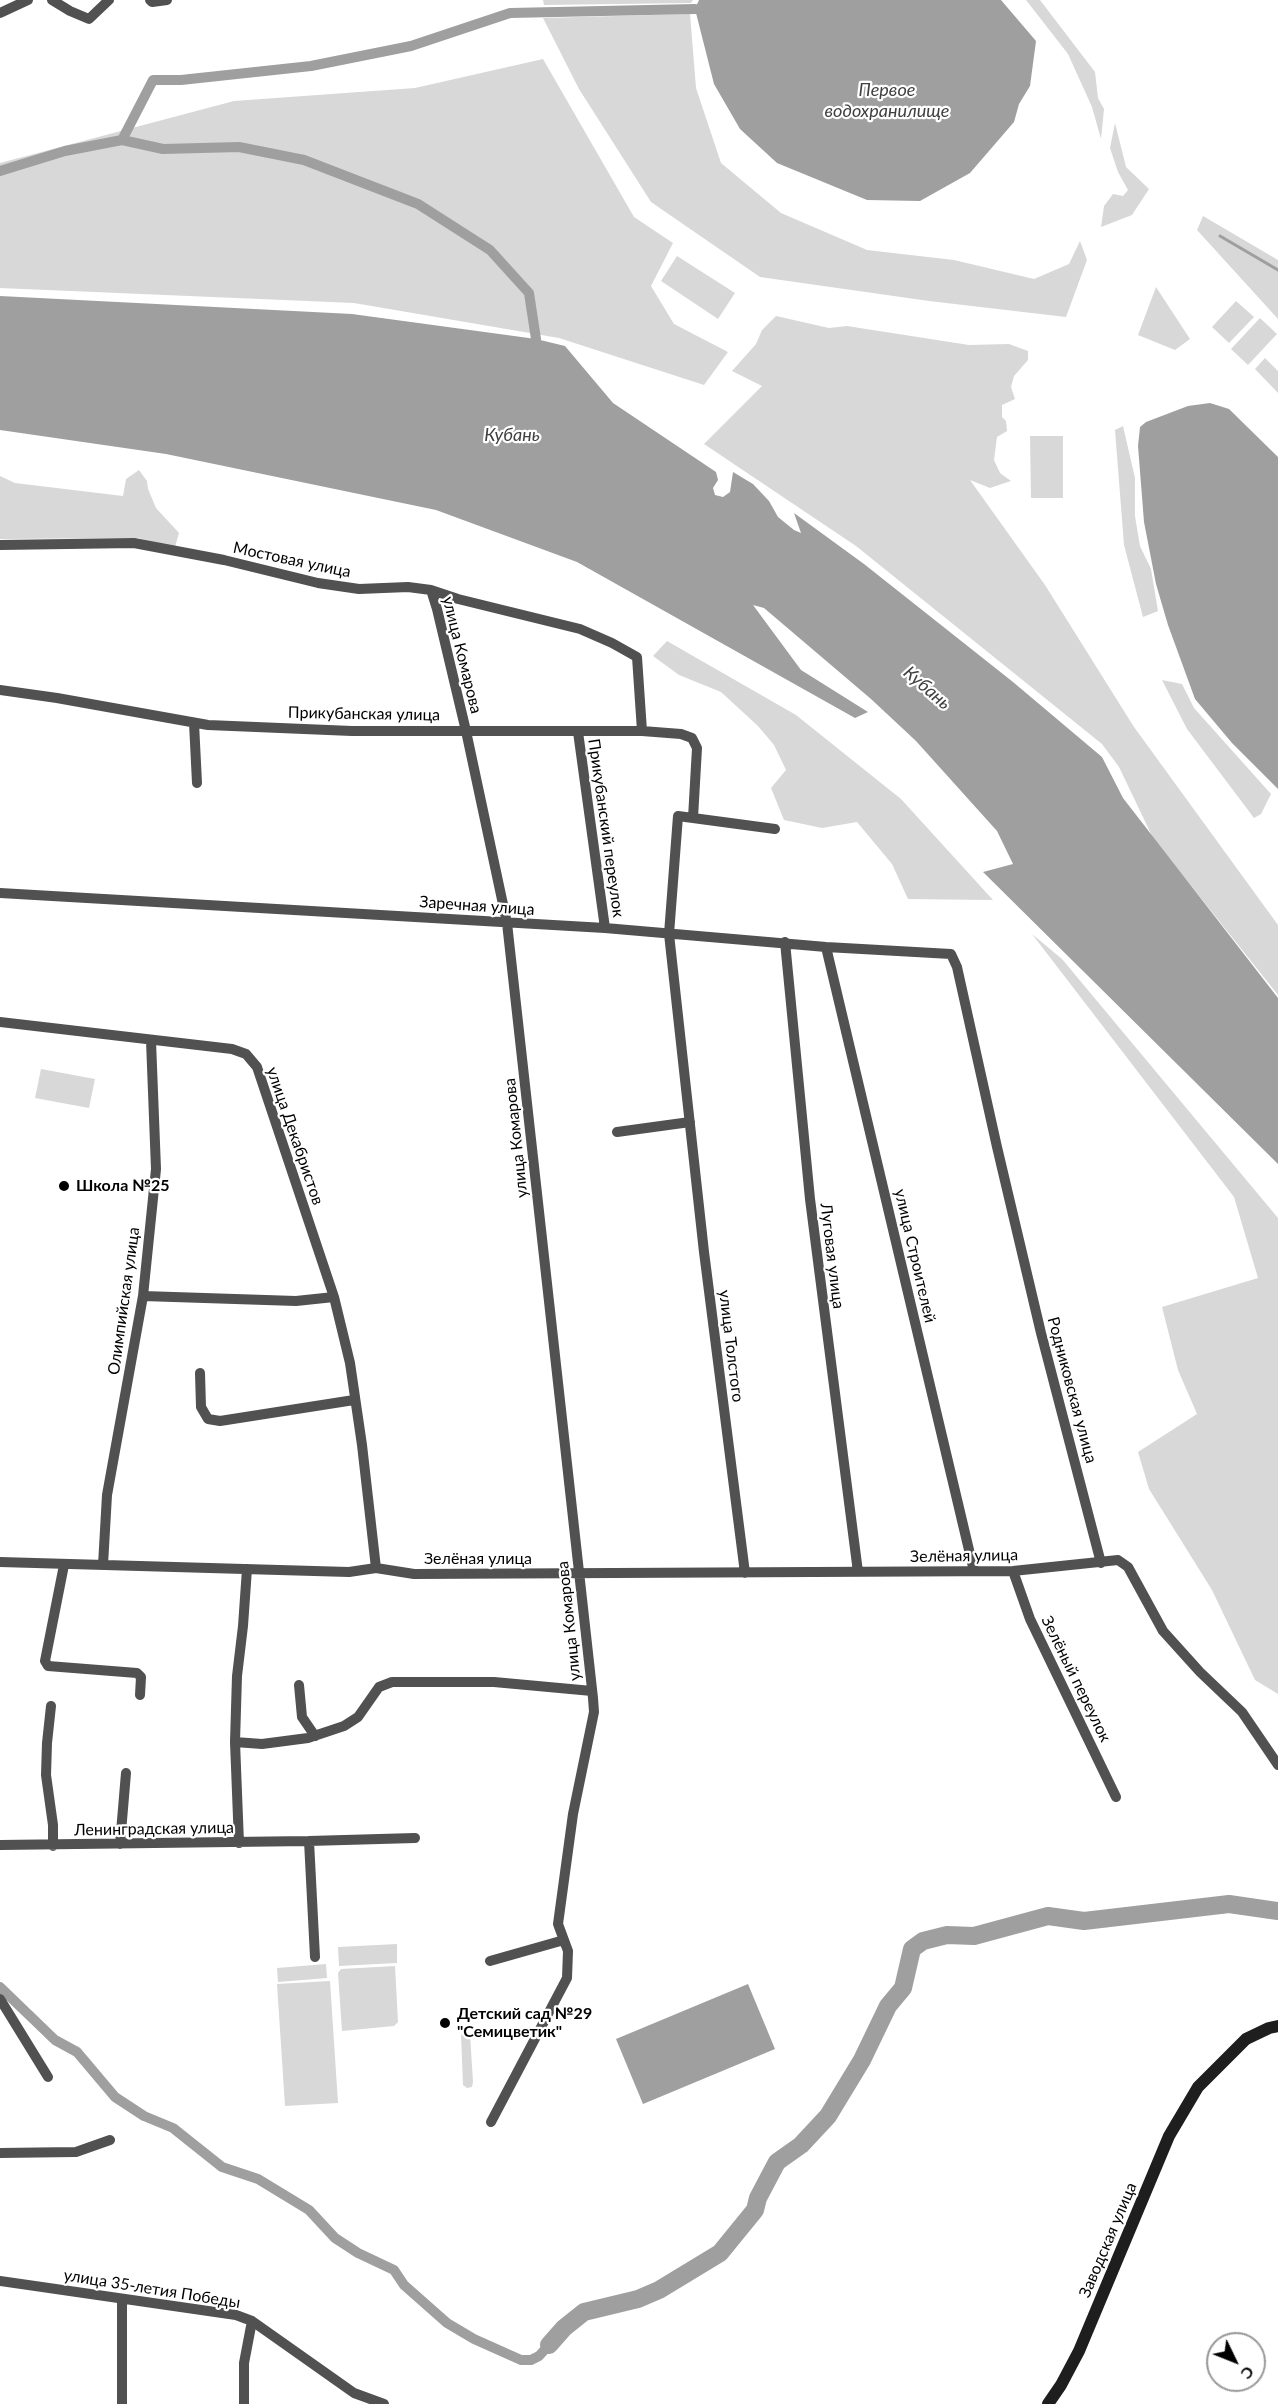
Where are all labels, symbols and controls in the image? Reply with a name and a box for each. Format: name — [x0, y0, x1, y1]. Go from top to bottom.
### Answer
water label: Первое водохранилище — [825, 79, 949, 122]
water label: Кубань — [484, 424, 540, 446]
street label: Мостовая улица — [231, 538, 353, 582]
street label: улица Комарова — [438, 594, 486, 716]
water label: Кубань — [899, 662, 955, 714]
street label: Прикубанская улица — [288, 703, 440, 725]
street label: Прикубанский переулок — [584, 738, 628, 918]
street label: Заречная улица — [419, 892, 535, 920]
street label: улица Декабристов — [262, 1065, 328, 1207]
street label: улица Комарова — [500, 1077, 532, 1199]
place label: Школа №25 — [76, 1176, 170, 1196]
marker: Школа №25 — [57, 1179, 71, 1193]
street label: улица Строителей — [890, 1187, 940, 1325]
street label: Луговая улица — [816, 1202, 848, 1310]
street label: Олимпийская улица — [104, 1226, 144, 1376]
street label: улица Толстого — [715, 1289, 747, 1403]
street label: Родниковская улица — [1043, 1315, 1101, 1465]
street label: Зелёная улица — [910, 1545, 1018, 1567]
street label: Зелёная улица — [424, 1549, 532, 1569]
street label: улица Комарова — [553, 1560, 585, 1682]
street label: Зелёный переулок — [1037, 1613, 1115, 1745]
street label: Ленинградская улица — [74, 1818, 234, 1840]
place label: Детский сад №29 "Семицветик" — [457, 2004, 592, 2042]
marker: Детский сад №29 "Семицветик" — [438, 2016, 452, 2030]
street label: Заводская улица — [1075, 2180, 1141, 2300]
street label: улица 35-летия Победы — [62, 2266, 242, 2312]
north arrow — [1206, 2332, 1266, 2392]
text: С — [1238, 2363, 1259, 2384]

